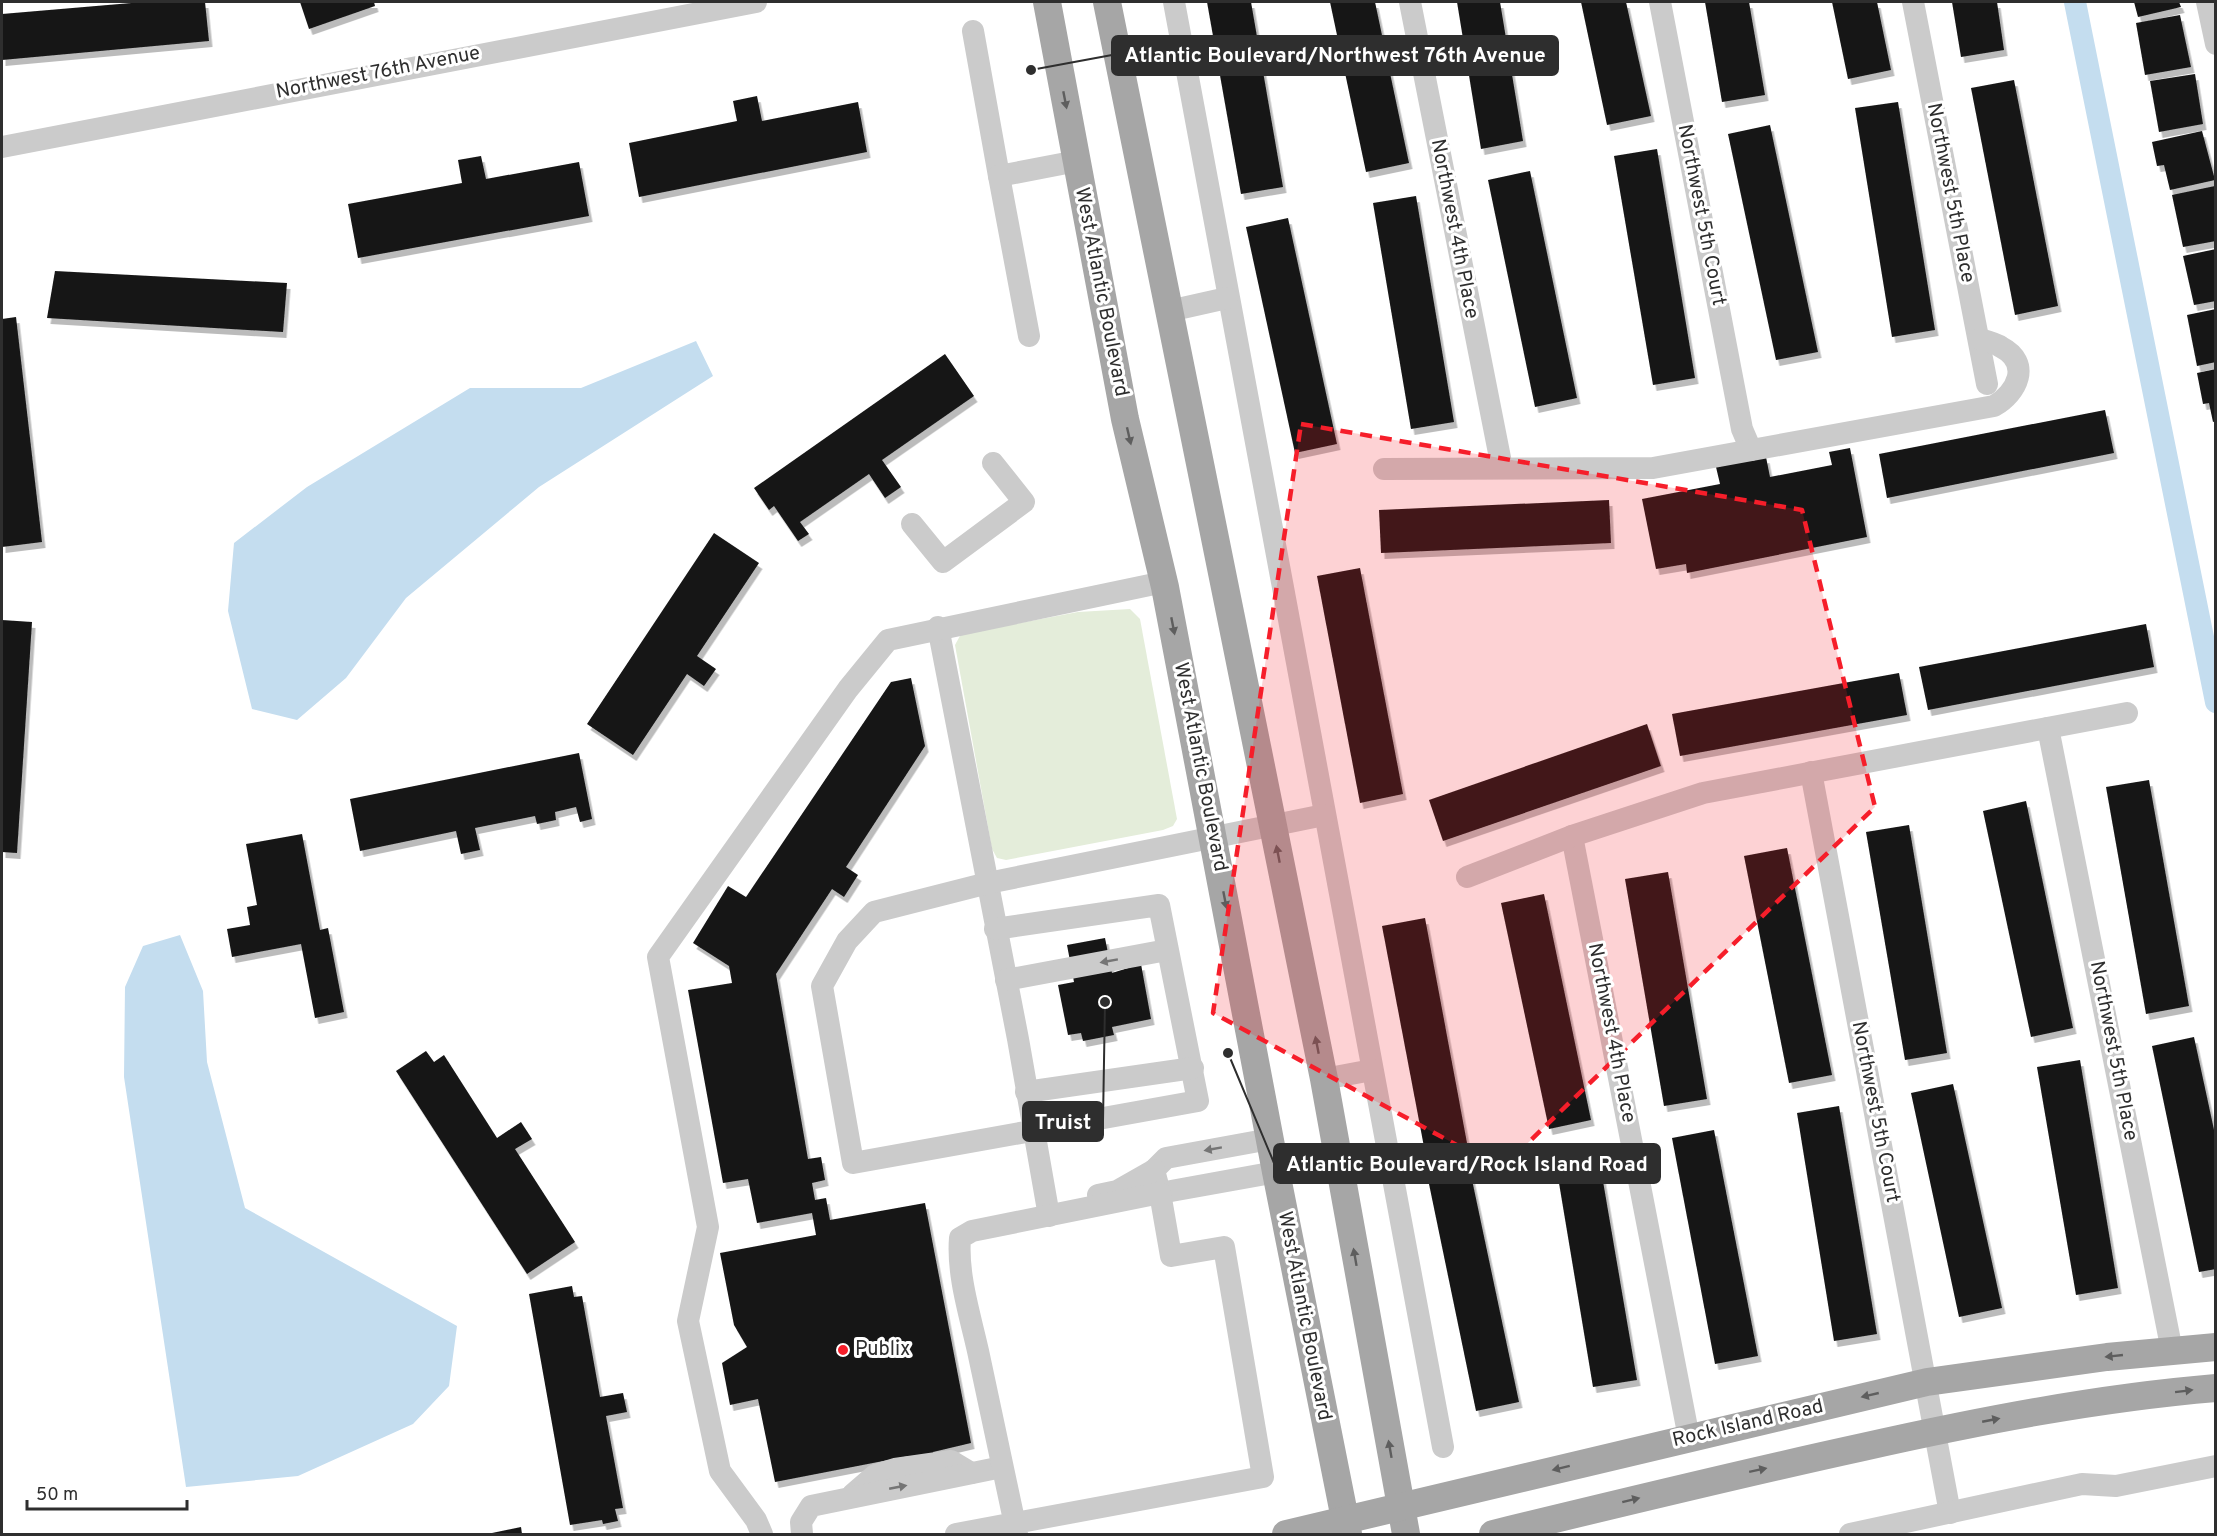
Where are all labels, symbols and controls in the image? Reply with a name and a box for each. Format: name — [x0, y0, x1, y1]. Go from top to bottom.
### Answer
callout: Atlantic Boulevard/Northwest 76th Avenue — [1112, 36, 1558, 75]
street label: Northwest 76th Avenue — [274, 40, 482, 106]
text: Atlantic Boulevard/Northwest 76th Avenue — [1124, 43, 1546, 70]
one-way arrow — [1061, 91, 1070, 110]
street label: Northwest 5th Place — [1920, 101, 1980, 285]
street label: Northwest 5th Court — [1671, 122, 1731, 308]
street label: Northwest 4th Place — [1424, 137, 1484, 321]
street label: West Atlantic Boulevard — [1068, 185, 1134, 399]
one-way arrow — [1125, 427, 1135, 445]
one-way arrow — [1169, 617, 1178, 636]
street label: West Atlantic Boulevard — [1167, 660, 1233, 874]
one-way arrow — [1273, 844, 1282, 863]
one-way arrow — [1221, 891, 1230, 910]
street label: Northwest 4th Place — [1581, 941, 1641, 1125]
one-way arrow — [1100, 957, 1119, 966]
street label: Northwest 5th Place — [2083, 959, 2143, 1143]
street label: Northwest 5th Court — [1845, 1019, 1905, 1205]
one-way arrow — [1312, 1035, 1321, 1054]
callout: Truist — [1023, 1102, 1103, 1141]
text: Truist — [1035, 1110, 1091, 1137]
callout: Atlantic Boulevard/Rock Island Road — [1274, 1144, 1660, 1183]
one-way arrow — [1203, 1145, 1222, 1154]
text: Atlantic Boulevard/Rock Island Road — [1286, 1152, 1648, 1179]
street label: West Atlantic Boulevard — [1271, 1209, 1337, 1423]
one-way arrow — [1351, 1248, 1360, 1267]
place label: Publix — [855, 1337, 910, 1363]
marker: Publix — [836, 1343, 850, 1357]
one-way arrow — [2104, 1351, 2123, 1361]
one-way arrow — [2174, 1386, 2193, 1396]
one-way arrow — [1861, 1390, 1879, 1400]
street label: Rock Island Road — [1670, 1394, 1826, 1454]
one-way arrow — [1982, 1415, 2001, 1424]
one-way arrow — [1385, 1440, 1394, 1459]
one-way arrow — [1552, 1464, 1570, 1474]
one-way arrow — [1748, 1464, 1767, 1474]
scale bar — [27, 1473, 188, 1511]
one-way arrow — [889, 1482, 908, 1491]
text: 50 m — [36, 1484, 78, 1507]
one-way arrow — [1622, 1494, 1640, 1504]

